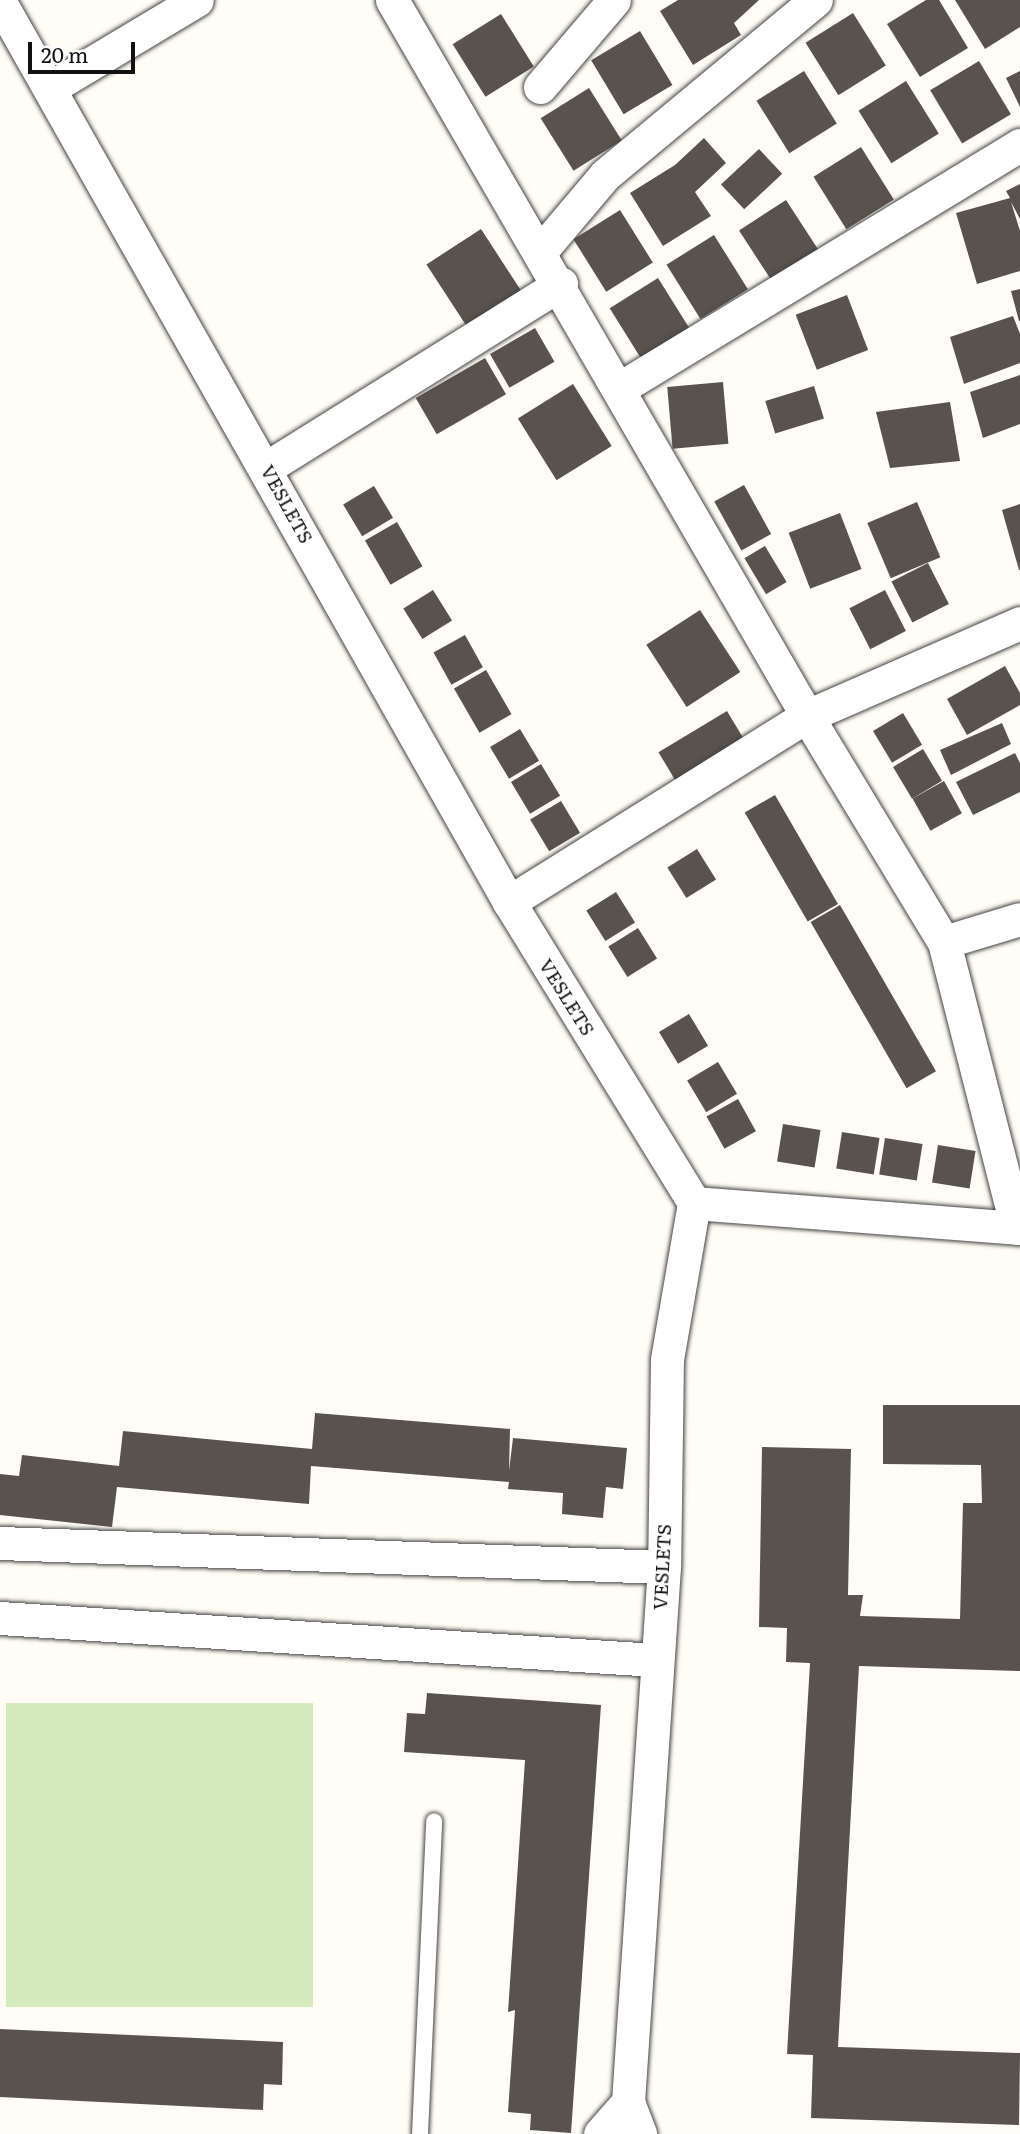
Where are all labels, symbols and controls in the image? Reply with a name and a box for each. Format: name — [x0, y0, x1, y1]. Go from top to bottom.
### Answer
scale bar — [32, 28, 138, 72]
text: 20 m — [41, 38, 88, 69]
street label: VESLETS — [256, 461, 318, 547]
street label: VESLETS — [535, 954, 599, 1040]
street label: VESLETS — [648, 1523, 676, 1611]

